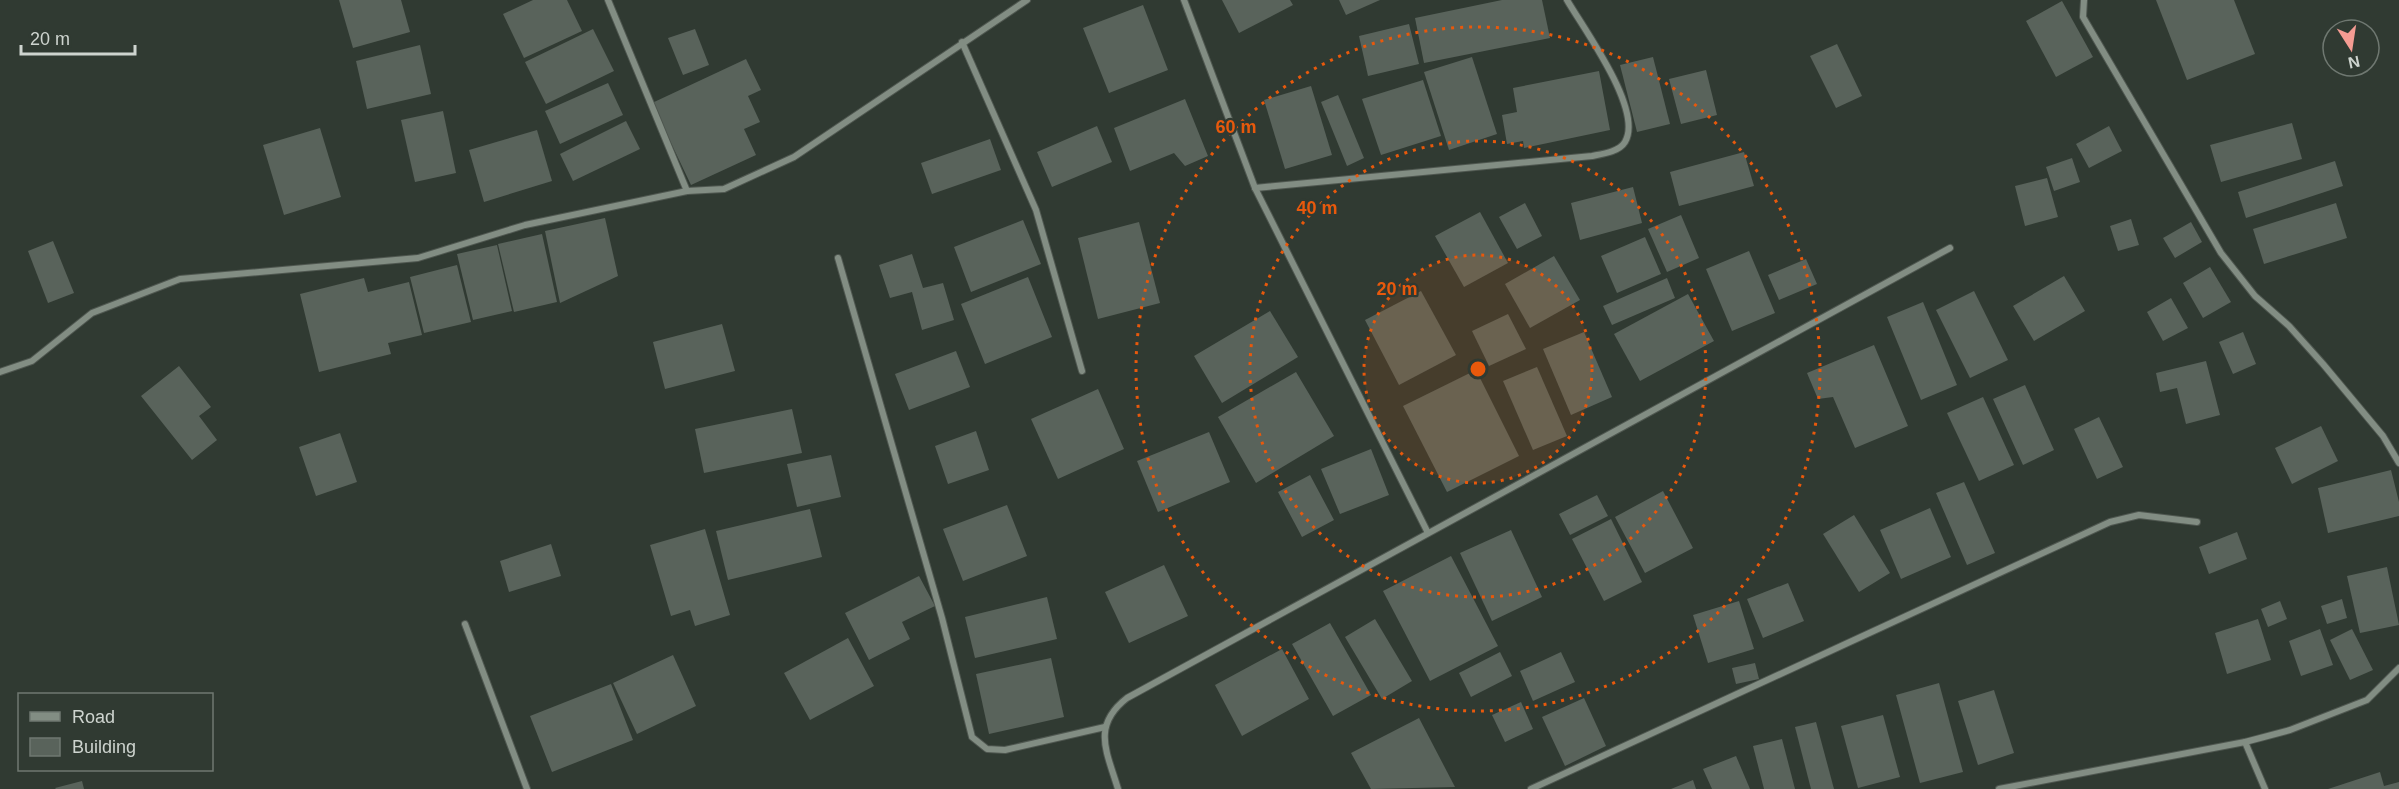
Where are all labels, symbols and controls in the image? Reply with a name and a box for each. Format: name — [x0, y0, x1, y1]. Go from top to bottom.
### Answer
scale bar — [21, 18, 135, 56]
north arrow — [2321, 18, 2381, 78]
text: 20 m — [30, 29, 70, 49]
text: N — [2347, 53, 2361, 72]
text: 60 m — [1215, 117, 1257, 137]
text: 40 m — [1296, 198, 1338, 218]
text: 20 m — [1376, 279, 1418, 299]
centre of rings — [1468, 359, 1488, 379]
legend — [18, 693, 213, 771]
text: Road — [72, 707, 115, 727]
text: Building — [72, 737, 136, 757]

